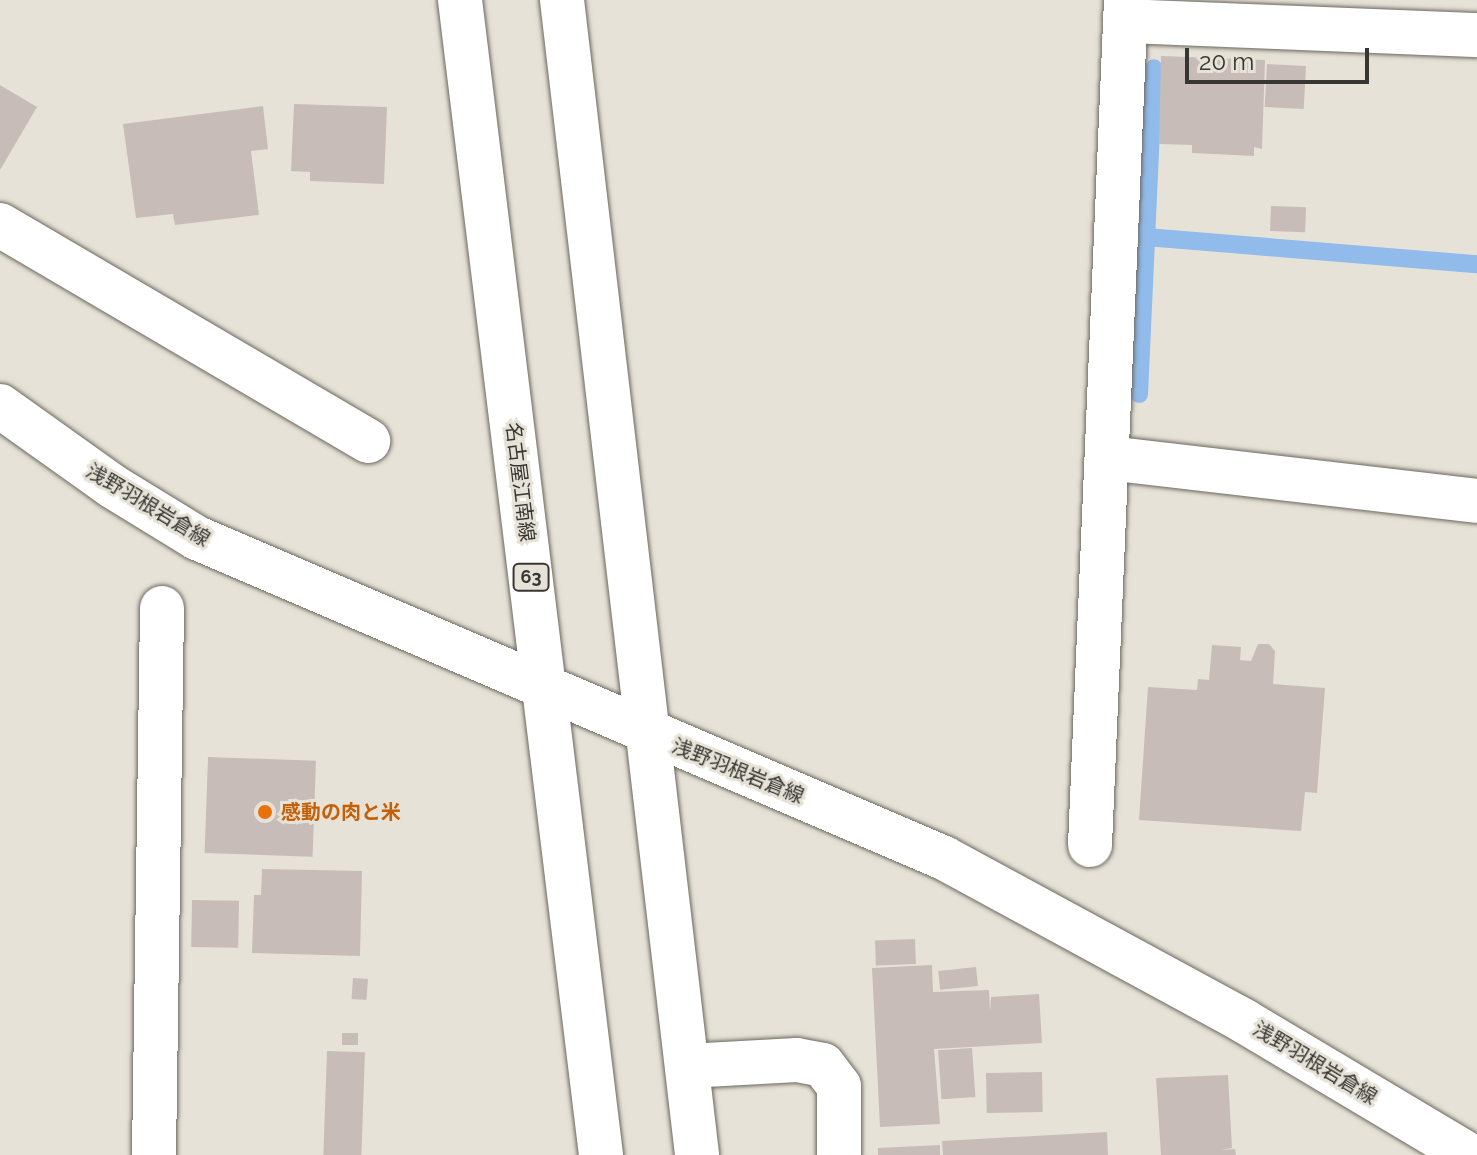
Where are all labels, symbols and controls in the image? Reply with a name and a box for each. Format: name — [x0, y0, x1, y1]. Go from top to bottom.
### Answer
scale bar — [1189, 32, 1373, 82]
text: 20 m — [1199, 47, 1254, 76]
street label: 名古屋江南線 — [501, 421, 539, 543]
street label: 浅野羽根岩倉線 — [82, 459, 214, 551]
road number: 63 — [511, 563, 551, 591]
street label: 浅野羽根岩倉線 — [669, 734, 807, 808]
place label: 感動の肉と米 — [281, 800, 401, 824]
marker: 感動の肉と米 — [256, 803, 274, 821]
street label: 浅野羽根岩倉線 — [1249, 1017, 1381, 1109]

